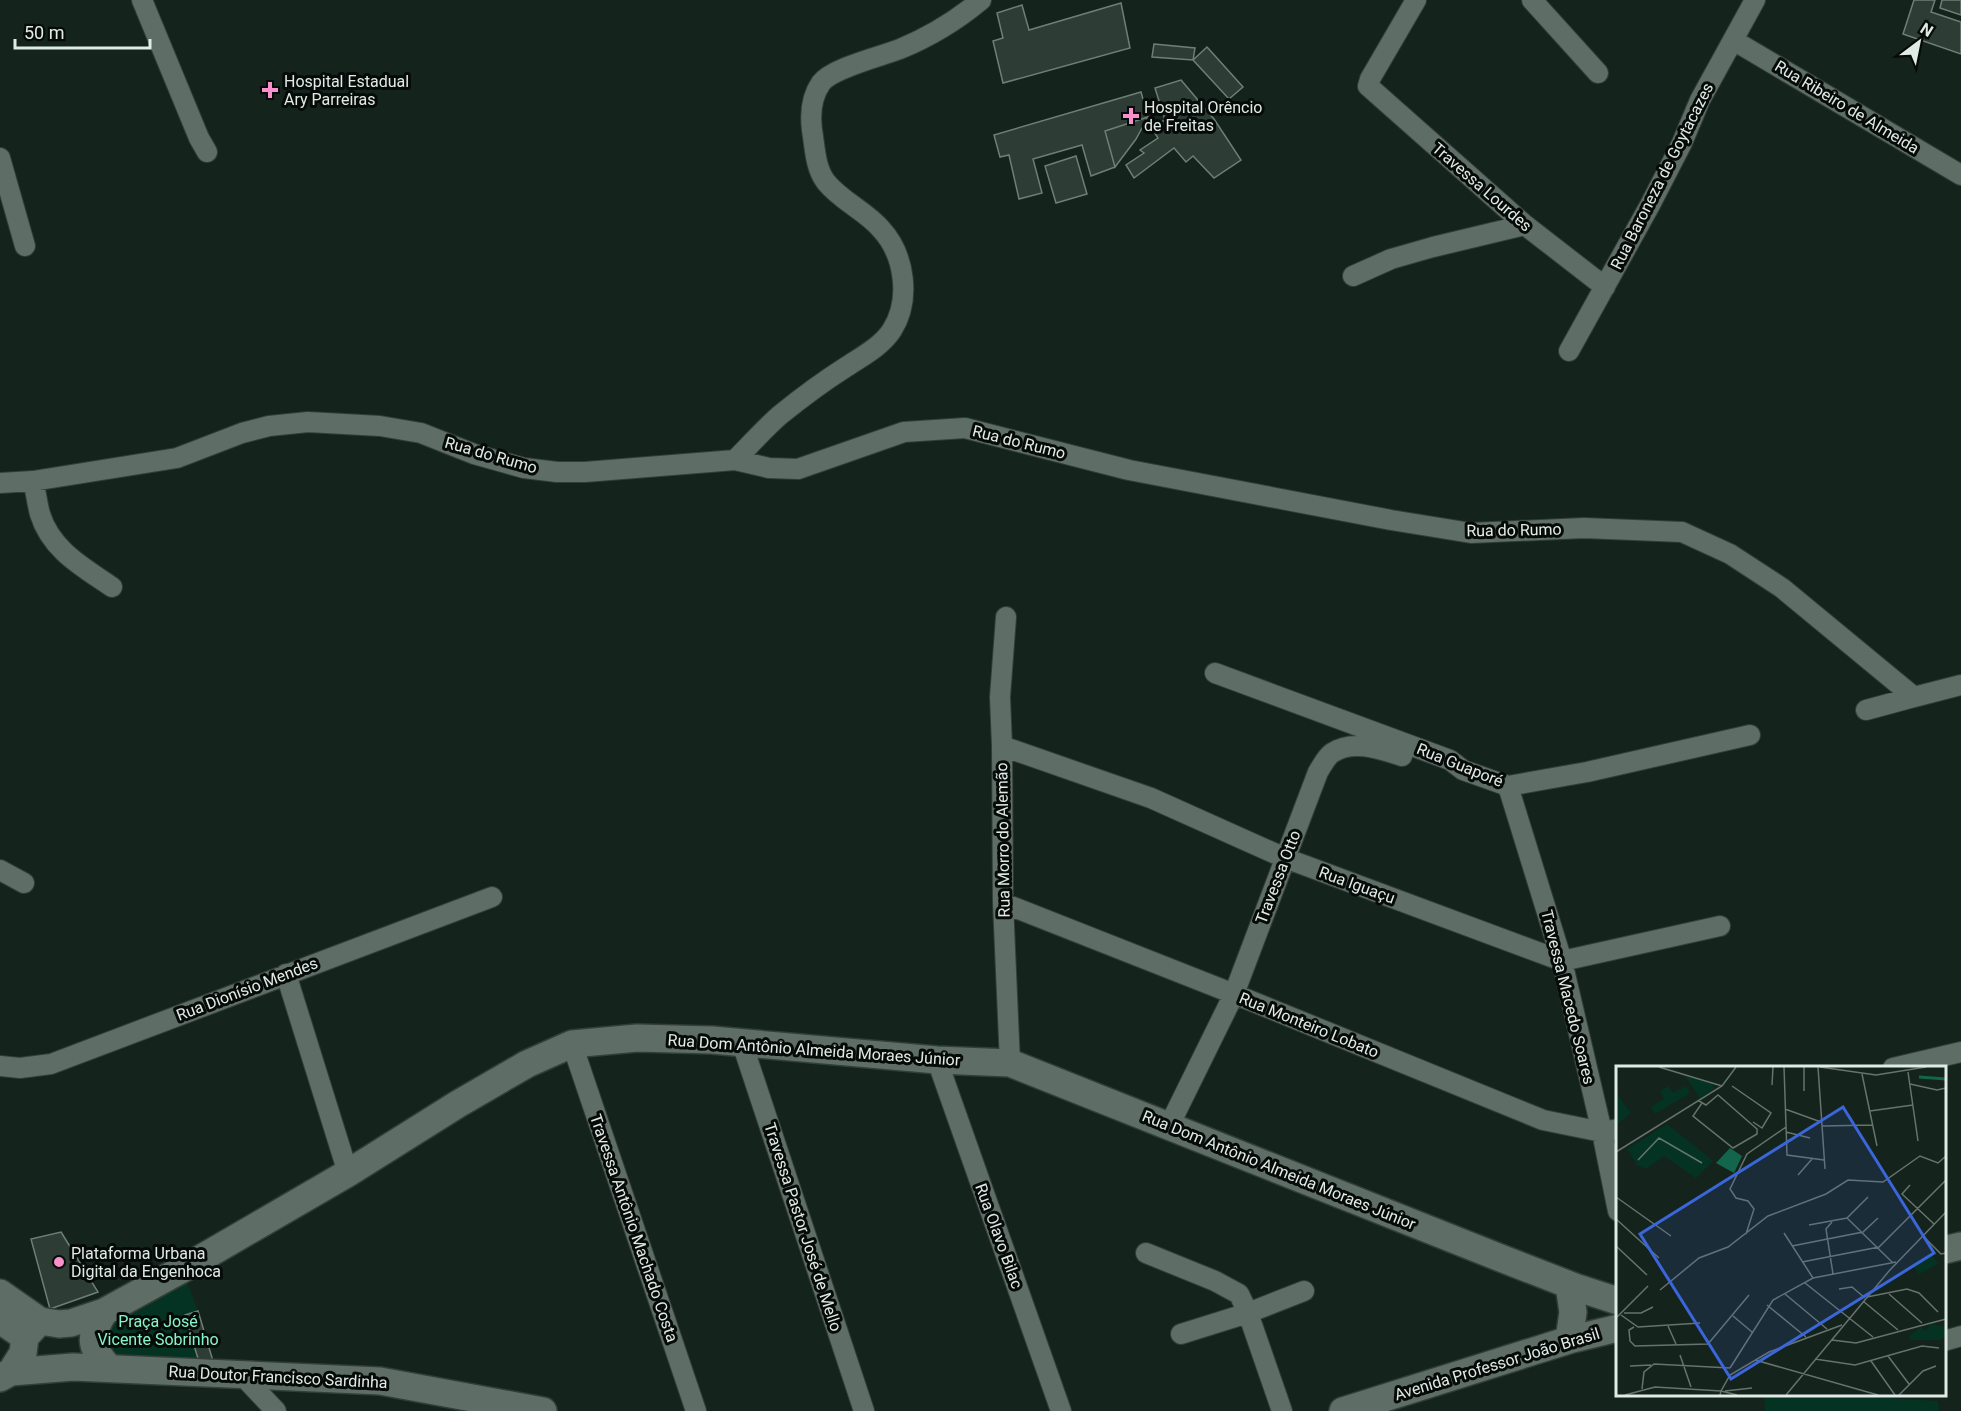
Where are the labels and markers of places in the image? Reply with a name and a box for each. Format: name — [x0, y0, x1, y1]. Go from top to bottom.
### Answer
place label: Hospital Estadual Ary Parreiras — [284, 72, 409, 109]
marker: Hospital Estadual Ary Parreiras — [261, 81, 279, 99]
place label: Hospital Orêncio de Freitas — [1144, 98, 1262, 135]
marker: Hospital Orêncio de Freitas — [1122, 107, 1140, 125]
place label: Plataforma Urbana Digital da Engenhoca — [71, 1244, 221, 1281]
marker: Plataforma Urbana Digital da Engenhoca — [52, 1255, 66, 1269]

